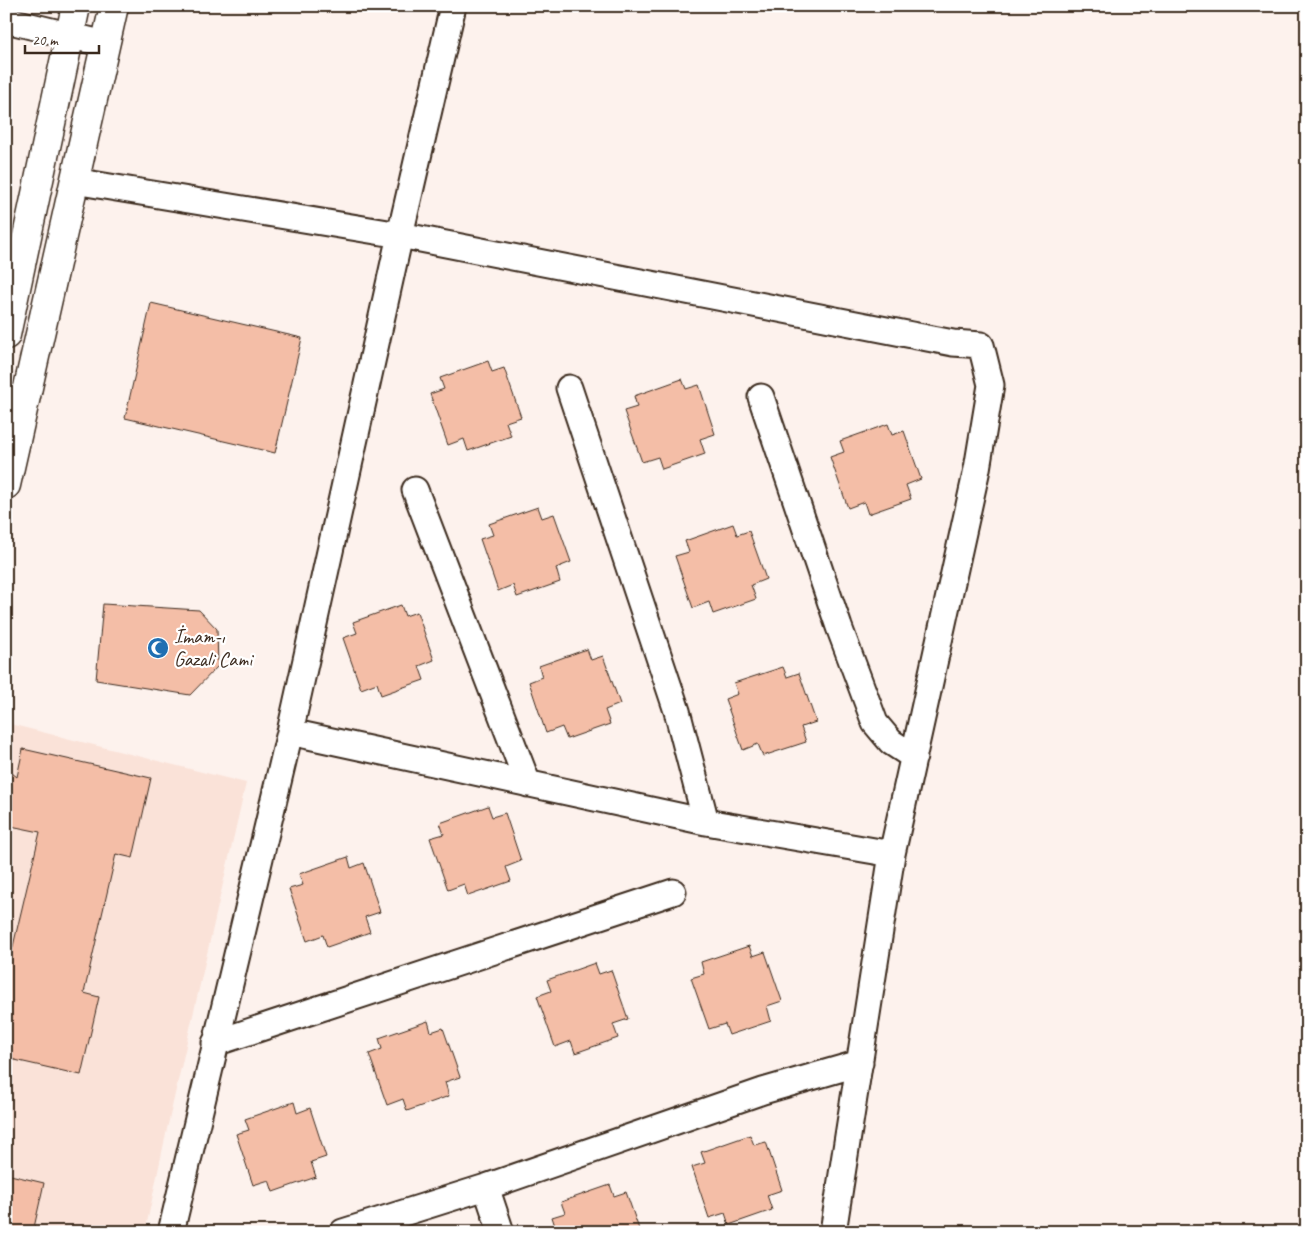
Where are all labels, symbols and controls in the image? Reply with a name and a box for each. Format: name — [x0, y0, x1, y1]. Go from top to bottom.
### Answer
scale bar — [25, 22, 99, 54]
text: 20 m — [32, 31, 59, 50]
place label: İmam-ı Gazali Cami — [174, 624, 254, 672]
mosque icon: İmam-ı Gazali Cami — [146, 636, 170, 660]

